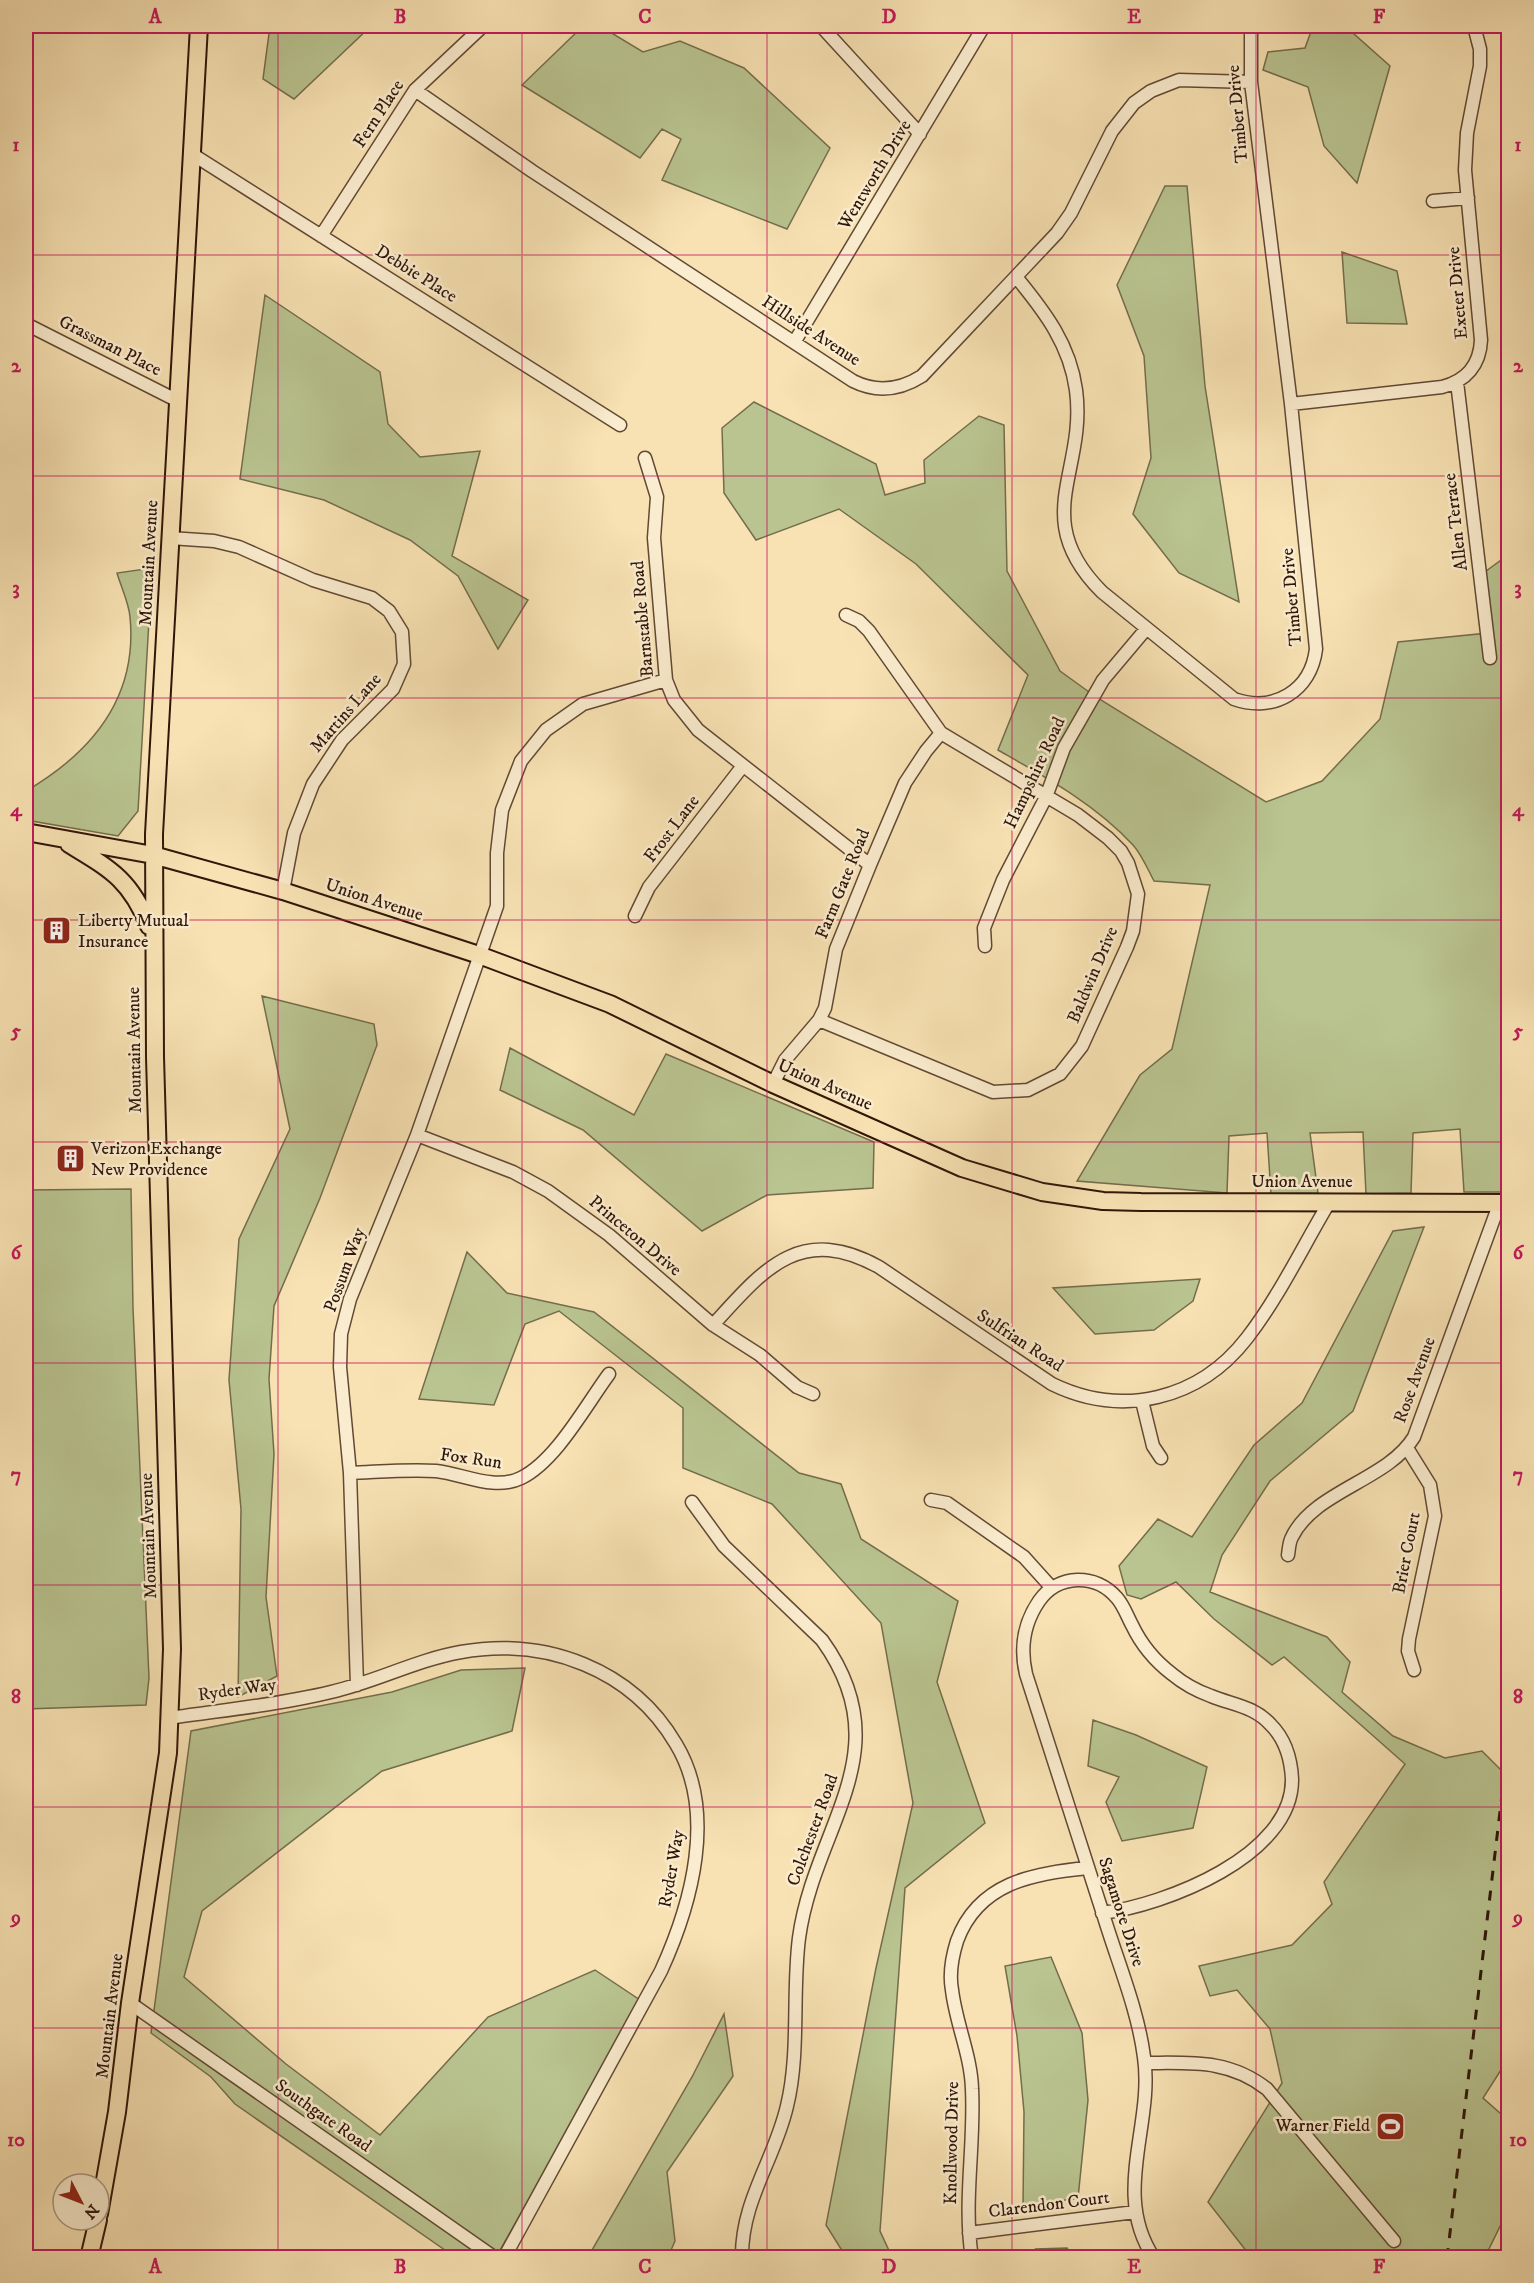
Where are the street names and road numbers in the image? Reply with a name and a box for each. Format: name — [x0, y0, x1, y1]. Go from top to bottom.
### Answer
street label: Timber Drive — [1223, 64, 1253, 164]
street label: Fern Place — [349, 76, 409, 152]
street label: Wentworth Drive — [833, 116, 916, 235]
street label: Debbie Place — [371, 240, 461, 308]
street label: Exeter Drive — [1443, 246, 1473, 340]
street label: Hillside Avenue — [757, 291, 865, 371]
street label: Grassman Place — [55, 311, 165, 381]
street label: Allen Terrace — [1439, 472, 1473, 572]
street label: Mountain Avenue — [135, 499, 163, 627]
street label: Timber Drive — [1277, 547, 1307, 647]
street label: Barnstable Road — [627, 560, 659, 678]
street label: Martins Lane — [306, 669, 386, 757]
street label: Hampshire Road — [1000, 714, 1070, 832]
street label: Frost Lane — [640, 791, 704, 867]
street label: Farm Gate Road — [811, 826, 875, 942]
street label: Union Avenue — [322, 874, 426, 926]
street label: Baldwin Drive — [1063, 923, 1123, 1027]
street label: Mountain Avenue — [123, 987, 147, 1113]
street label: Union Avenue — [774, 1054, 876, 1116]
street label: Union Avenue — [1251, 1171, 1353, 1193]
street label: Princeton Drive — [584, 1191, 686, 1281]
street label: Possum Way — [320, 1224, 371, 1315]
street label: Sulfrian Road — [973, 1305, 1067, 1377]
street label: Rose Avenue — [1389, 1334, 1441, 1426]
street label: Fox Run — [439, 1444, 504, 1474]
street label: Mountain Avenue — [136, 1473, 162, 1599]
street label: Brier Court — [1388, 1510, 1426, 1596]
street label: Ryder Way — [197, 1674, 278, 1706]
street label: Colchester Road — [783, 1771, 843, 1889]
street label: Ryder Way — [654, 1828, 690, 1910]
street label: Sagamore Drive — [1093, 1855, 1149, 1969]
street label: Mountain Avenue — [91, 1952, 129, 2080]
street label: Southgate Road — [270, 2075, 376, 2157]
street label: Knollwood Drive — [940, 2081, 964, 2205]
street label: Clarendon Court — [987, 2187, 1111, 2223]

